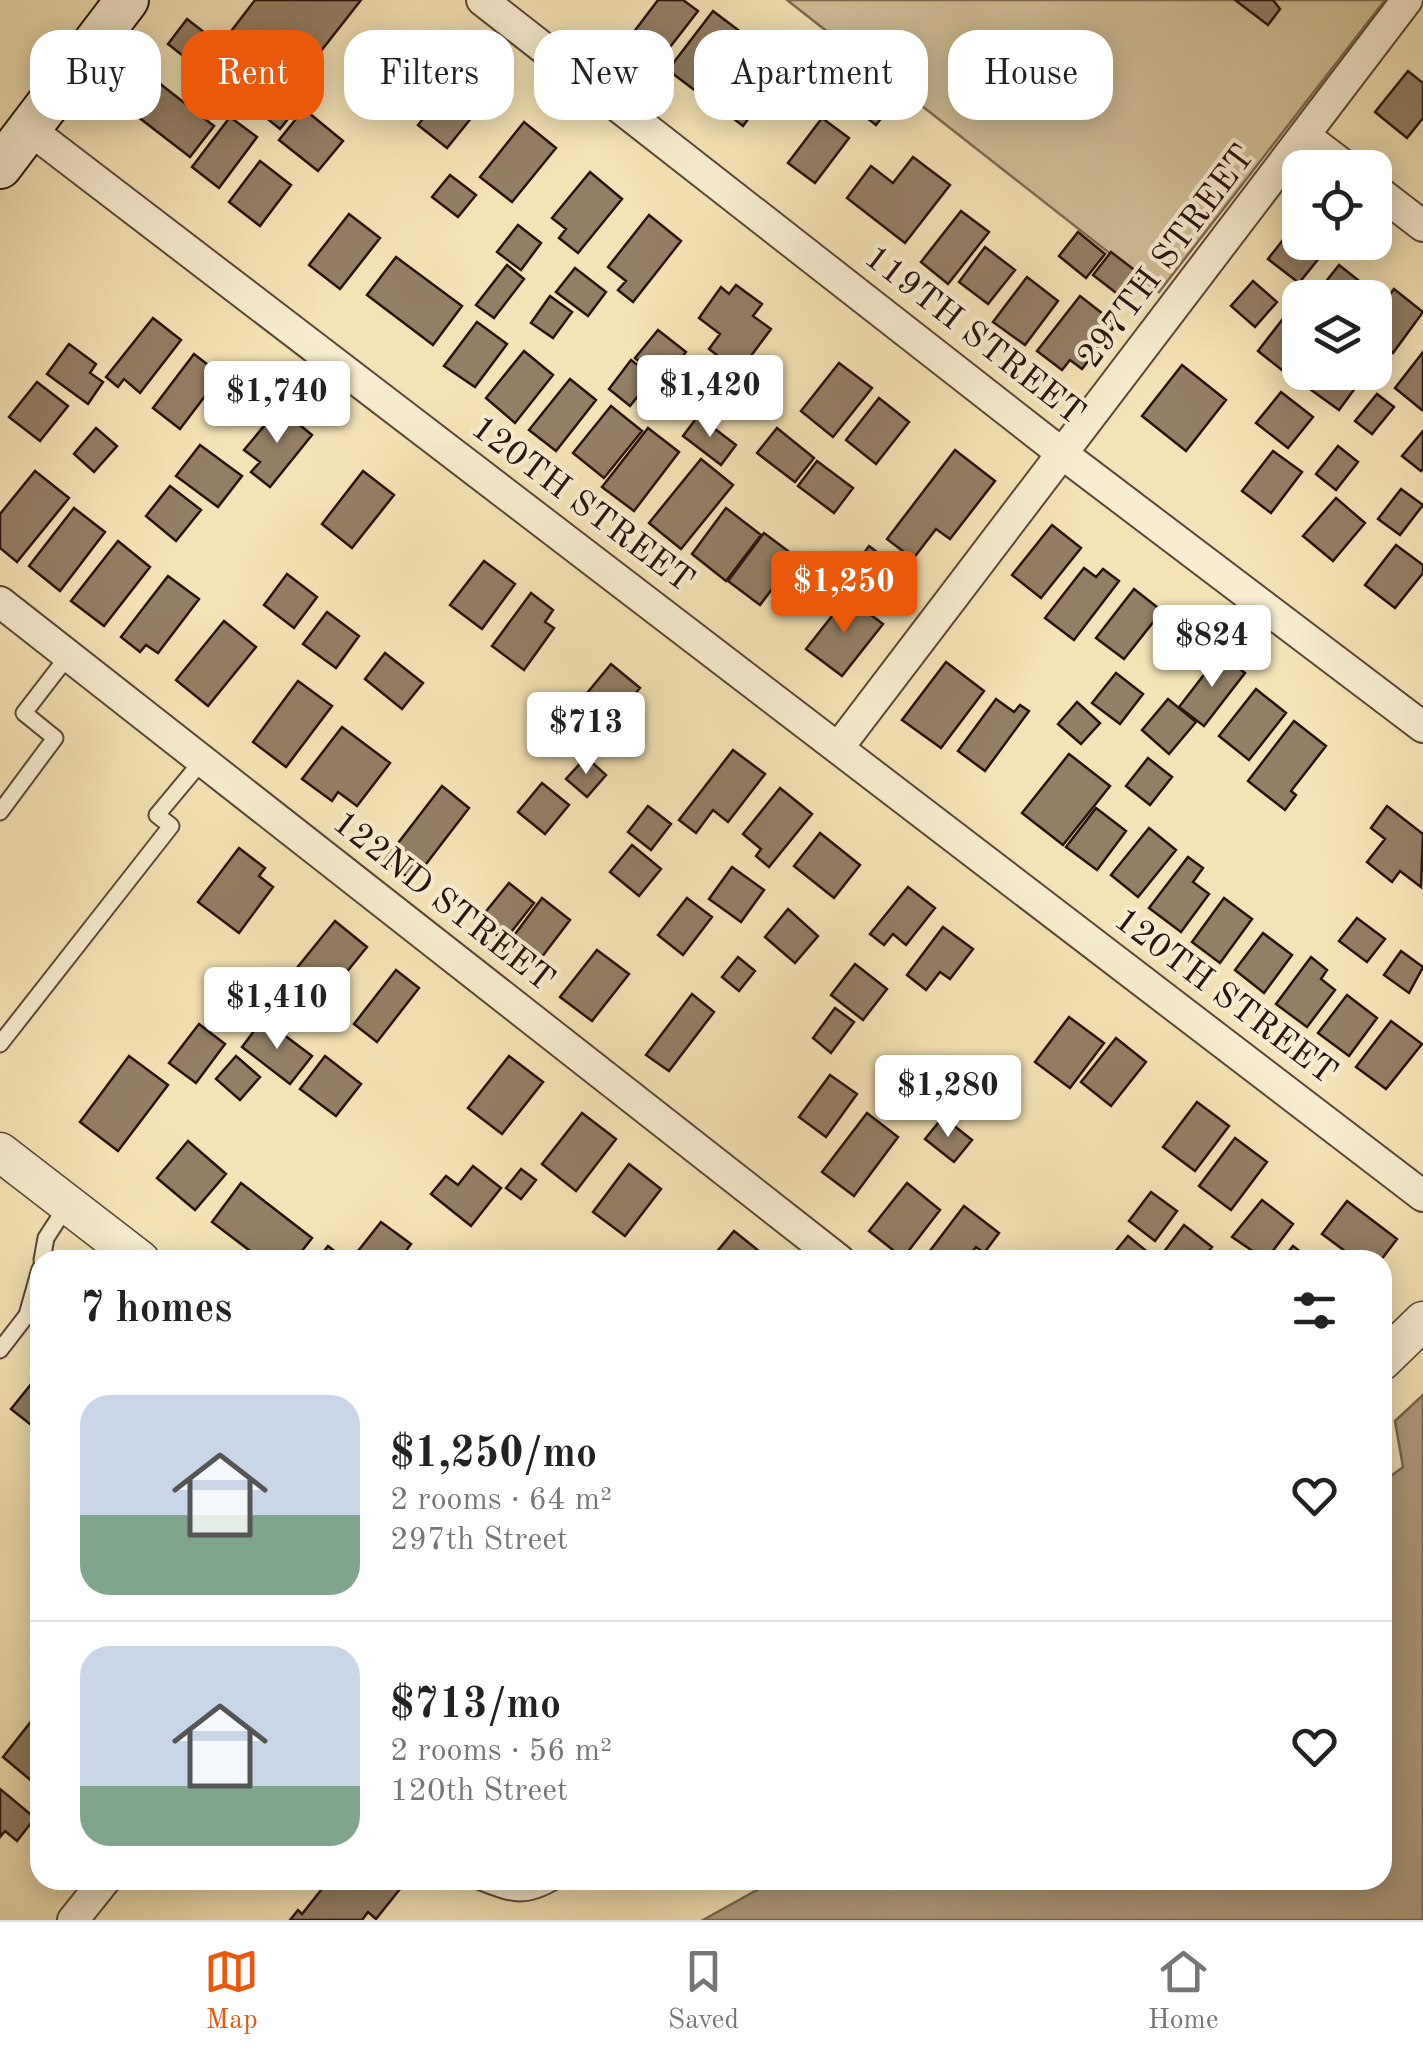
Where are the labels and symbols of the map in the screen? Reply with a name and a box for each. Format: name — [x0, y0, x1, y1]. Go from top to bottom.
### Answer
street label: 297TH STREET — [1072, 139, 1262, 375]
street label: 119TH STREET — [858, 240, 1090, 432]
pin: $1,420 — [629, 355, 791, 440]
pin: $1,740 — [196, 361, 358, 446]
street label: 120TH STREET — [464, 410, 700, 600]
pin: $1,250 — [763, 551, 925, 636]
pin: $824 — [1153, 605, 1271, 690]
pin: $713 — [527, 692, 645, 777]
street label: 122ND STREET — [326, 805, 560, 999]
street label: 120TH STREET — [1107, 902, 1343, 1092]
pin: $1,410 — [196, 967, 358, 1052]
pin: $1,280 — [867, 1055, 1029, 1140]

